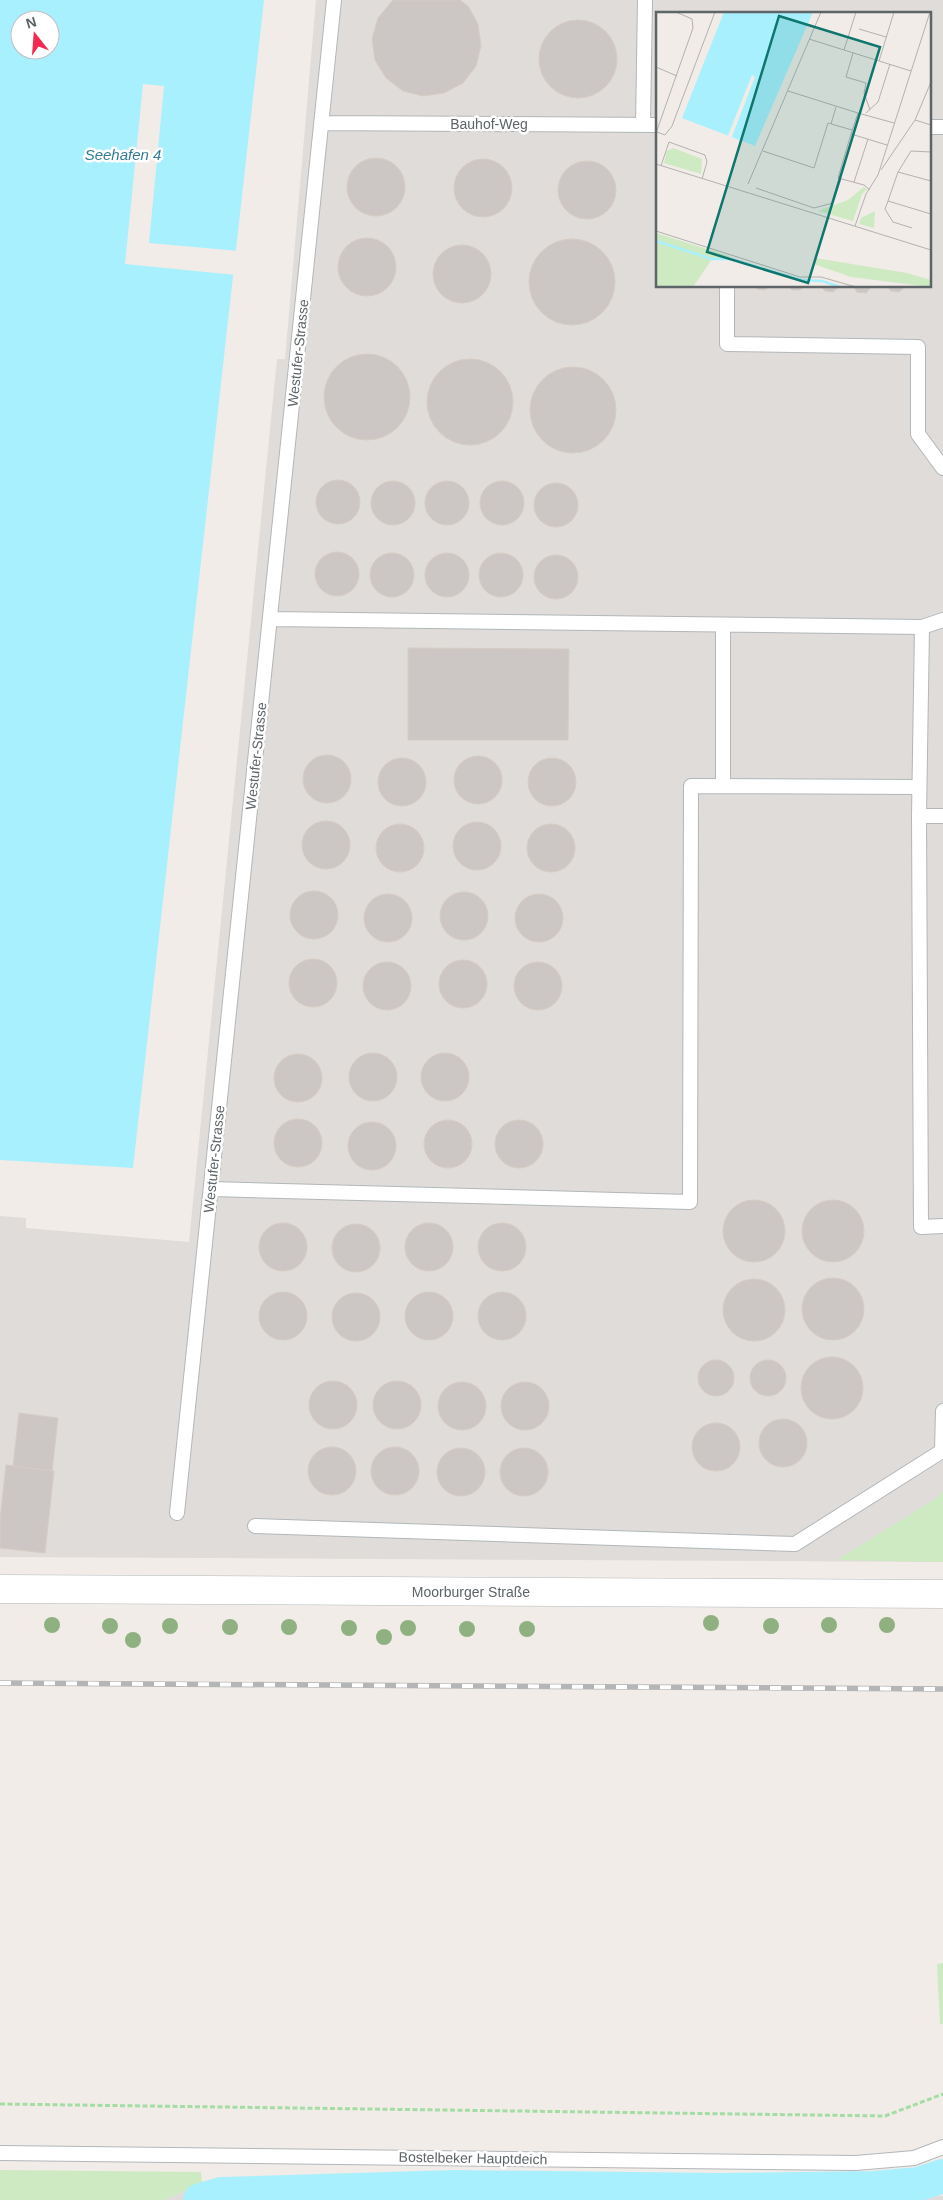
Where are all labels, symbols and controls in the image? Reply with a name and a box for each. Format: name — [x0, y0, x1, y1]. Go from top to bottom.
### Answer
north arrow — [10, 10, 60, 60]
inset map — [656, 12, 930, 288]
text: N — [24, 13, 38, 32]
street label: Bauhof-Weg — [450, 116, 528, 132]
water label: Seehafen 4 — [85, 146, 161, 163]
street label: Westufer-Strasse — [284, 298, 312, 407]
street label: Westufer-Strasse — [242, 701, 270, 810]
street label: Westufer-Strasse — [200, 1104, 228, 1213]
street label: Moorburger Straße — [412, 1584, 530, 1600]
street label: Bostelbeker Hauptdeich — [399, 2149, 547, 2167]

